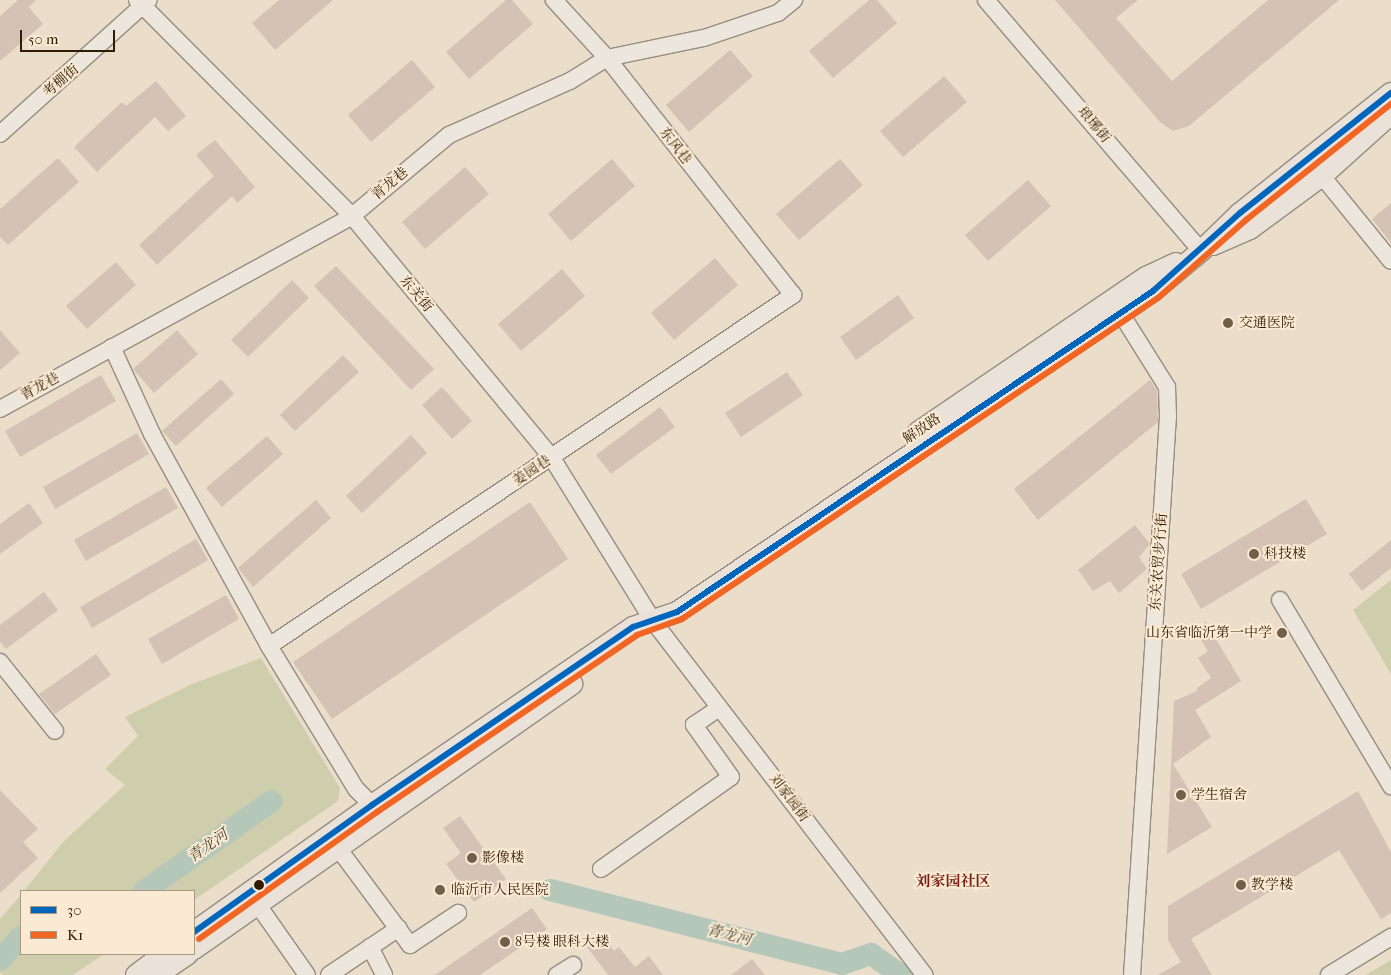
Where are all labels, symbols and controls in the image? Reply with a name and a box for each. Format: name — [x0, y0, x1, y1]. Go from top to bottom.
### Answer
scale bar — [22, 20, 118, 52]
text: 50 m — [28, 30, 58, 48]
street label: 考棚街 — [40, 61, 82, 101]
street label: 琅琊街 — [1074, 104, 1114, 146]
street label: 东风巷 — [655, 124, 695, 168]
street label: 青龙巷 — [369, 164, 411, 204]
street label: 东关街 — [396, 273, 436, 315]
place label: 交通医院 — [1239, 315, 1295, 331]
marker: 交通医院 — [1221, 316, 1235, 330]
street label: 青龙巷 — [18, 369, 62, 405]
street label: 解放路 — [900, 410, 944, 448]
street label: 姜园巷 — [510, 452, 554, 490]
street label: 东关农贸步行街 — [1147, 513, 1171, 611]
place label: 科技楼 — [1264, 546, 1306, 562]
marker: 科技楼 — [1248, 548, 1260, 560]
place label: 山东省临沂第一中学 — [1146, 625, 1272, 641]
marker: 山东省临沂第一中学 — [1276, 627, 1288, 639]
street label: 刘家园街 — [765, 771, 813, 825]
place label: 学生宿舍 — [1191, 787, 1247, 803]
marker: 学生宿舍 — [1175, 789, 1187, 801]
water label: 青龙河 — [184, 826, 232, 866]
place label: 影像楼 — [482, 850, 524, 866]
marker: 影像楼 — [466, 852, 478, 864]
district label: 刘家园社区 — [916, 873, 990, 891]
place label: 教学楼 — [1251, 877, 1293, 893]
marker: 教学楼 — [1235, 879, 1247, 891]
unlabelled marker — [254, 880, 264, 890]
place label: 临沂市人民医院 — [451, 882, 549, 898]
marker: 临沂市人民医院 — [433, 883, 447, 897]
legend — [20, 890, 195, 955]
text: 30 — [67, 901, 81, 919]
water label: 青龙河 — [705, 921, 753, 949]
text: K1 — [67, 926, 83, 944]
place label: 8号楼 眼科大楼 — [515, 934, 609, 950]
marker: 8号楼 眼科大楼 — [499, 936, 511, 948]

